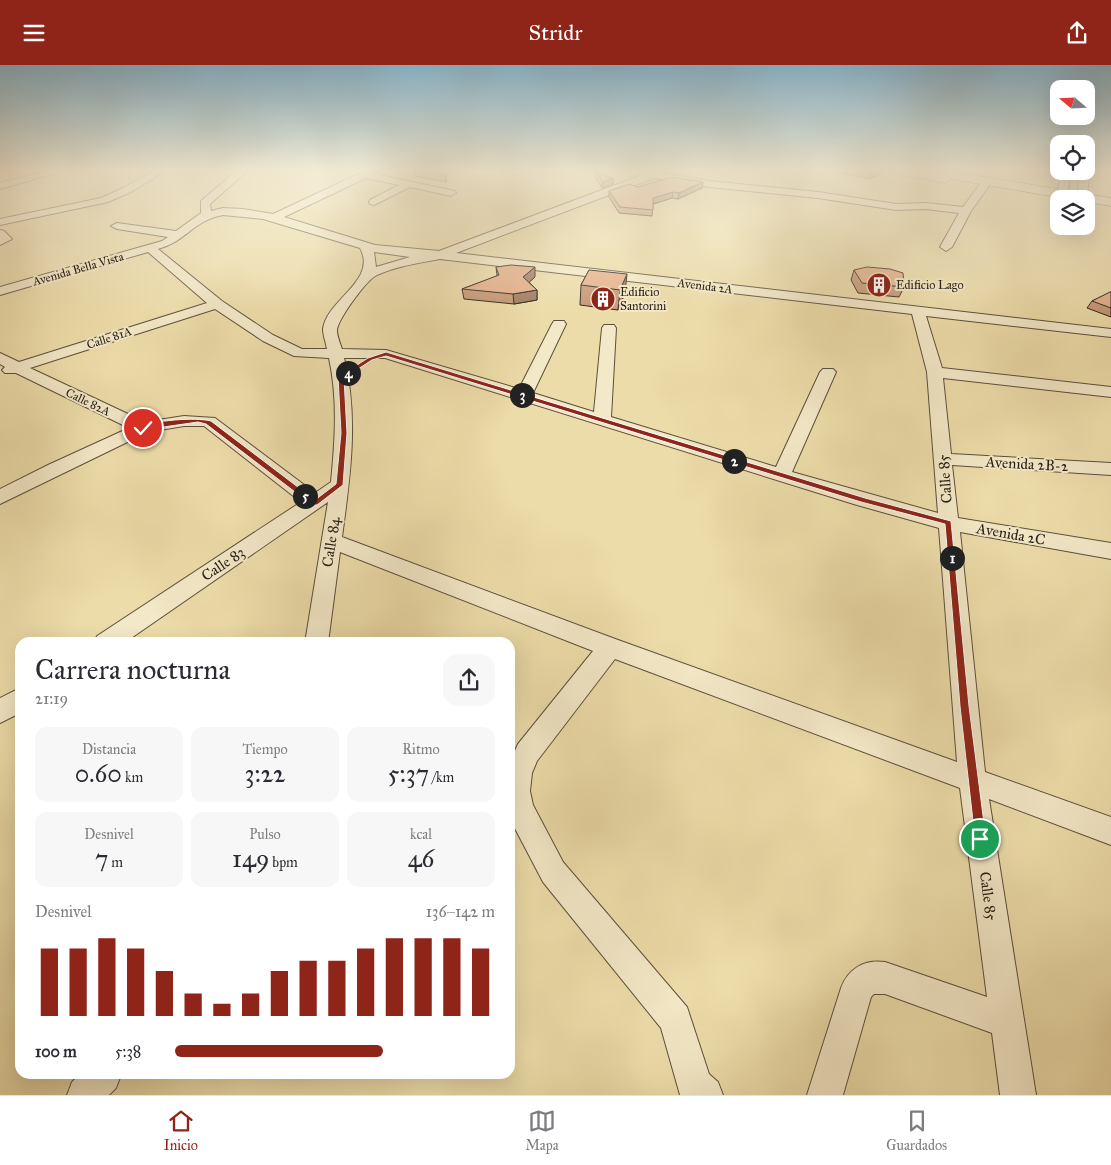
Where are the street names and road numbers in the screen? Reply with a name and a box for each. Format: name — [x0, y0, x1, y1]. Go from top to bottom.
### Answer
street label: Avenida Bella Vista — [30, 249, 126, 289]
street label: Avenida 2A — [676, 276, 733, 296]
street label: Calle 81A — [85, 324, 133, 352]
street label: Calle 82A — [64, 385, 112, 419]
street label: Avenida 2B-2 — [984, 453, 1069, 475]
street label: Calle 85 — [934, 454, 956, 504]
street label: Calle 84 — [318, 515, 344, 568]
street label: Avenida 2C — [974, 519, 1047, 549]
street label: Calle 83 — [198, 543, 248, 585]
street label: Calle 85 — [976, 870, 1000, 922]

